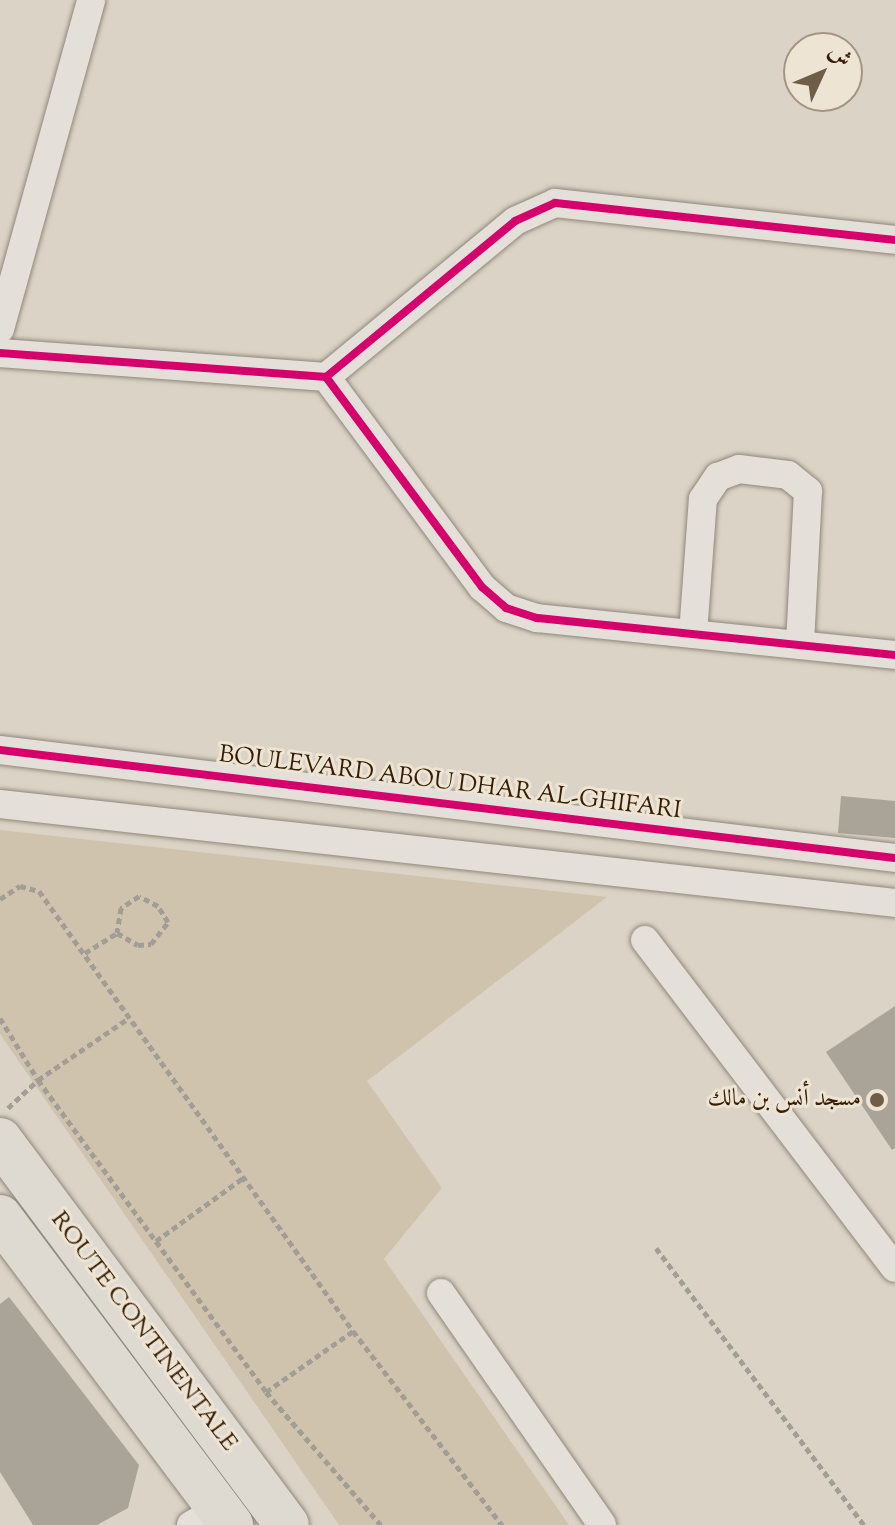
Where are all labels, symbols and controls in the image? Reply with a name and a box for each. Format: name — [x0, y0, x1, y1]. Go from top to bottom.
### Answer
north arrow — [783, 32, 863, 112]
text: ش — [820, 38, 858, 76]
street label: BOULEVARD ABOU DHAR AL-GHIFARI — [217, 741, 683, 827]
place label: مسجد أنس بن مالك — [708, 1086, 861, 1114]
marker: مسجد أنس بن مالك — [868, 1091, 886, 1109]
street label: ROUTE CONTINENTALE — [44, 1207, 242, 1457]

